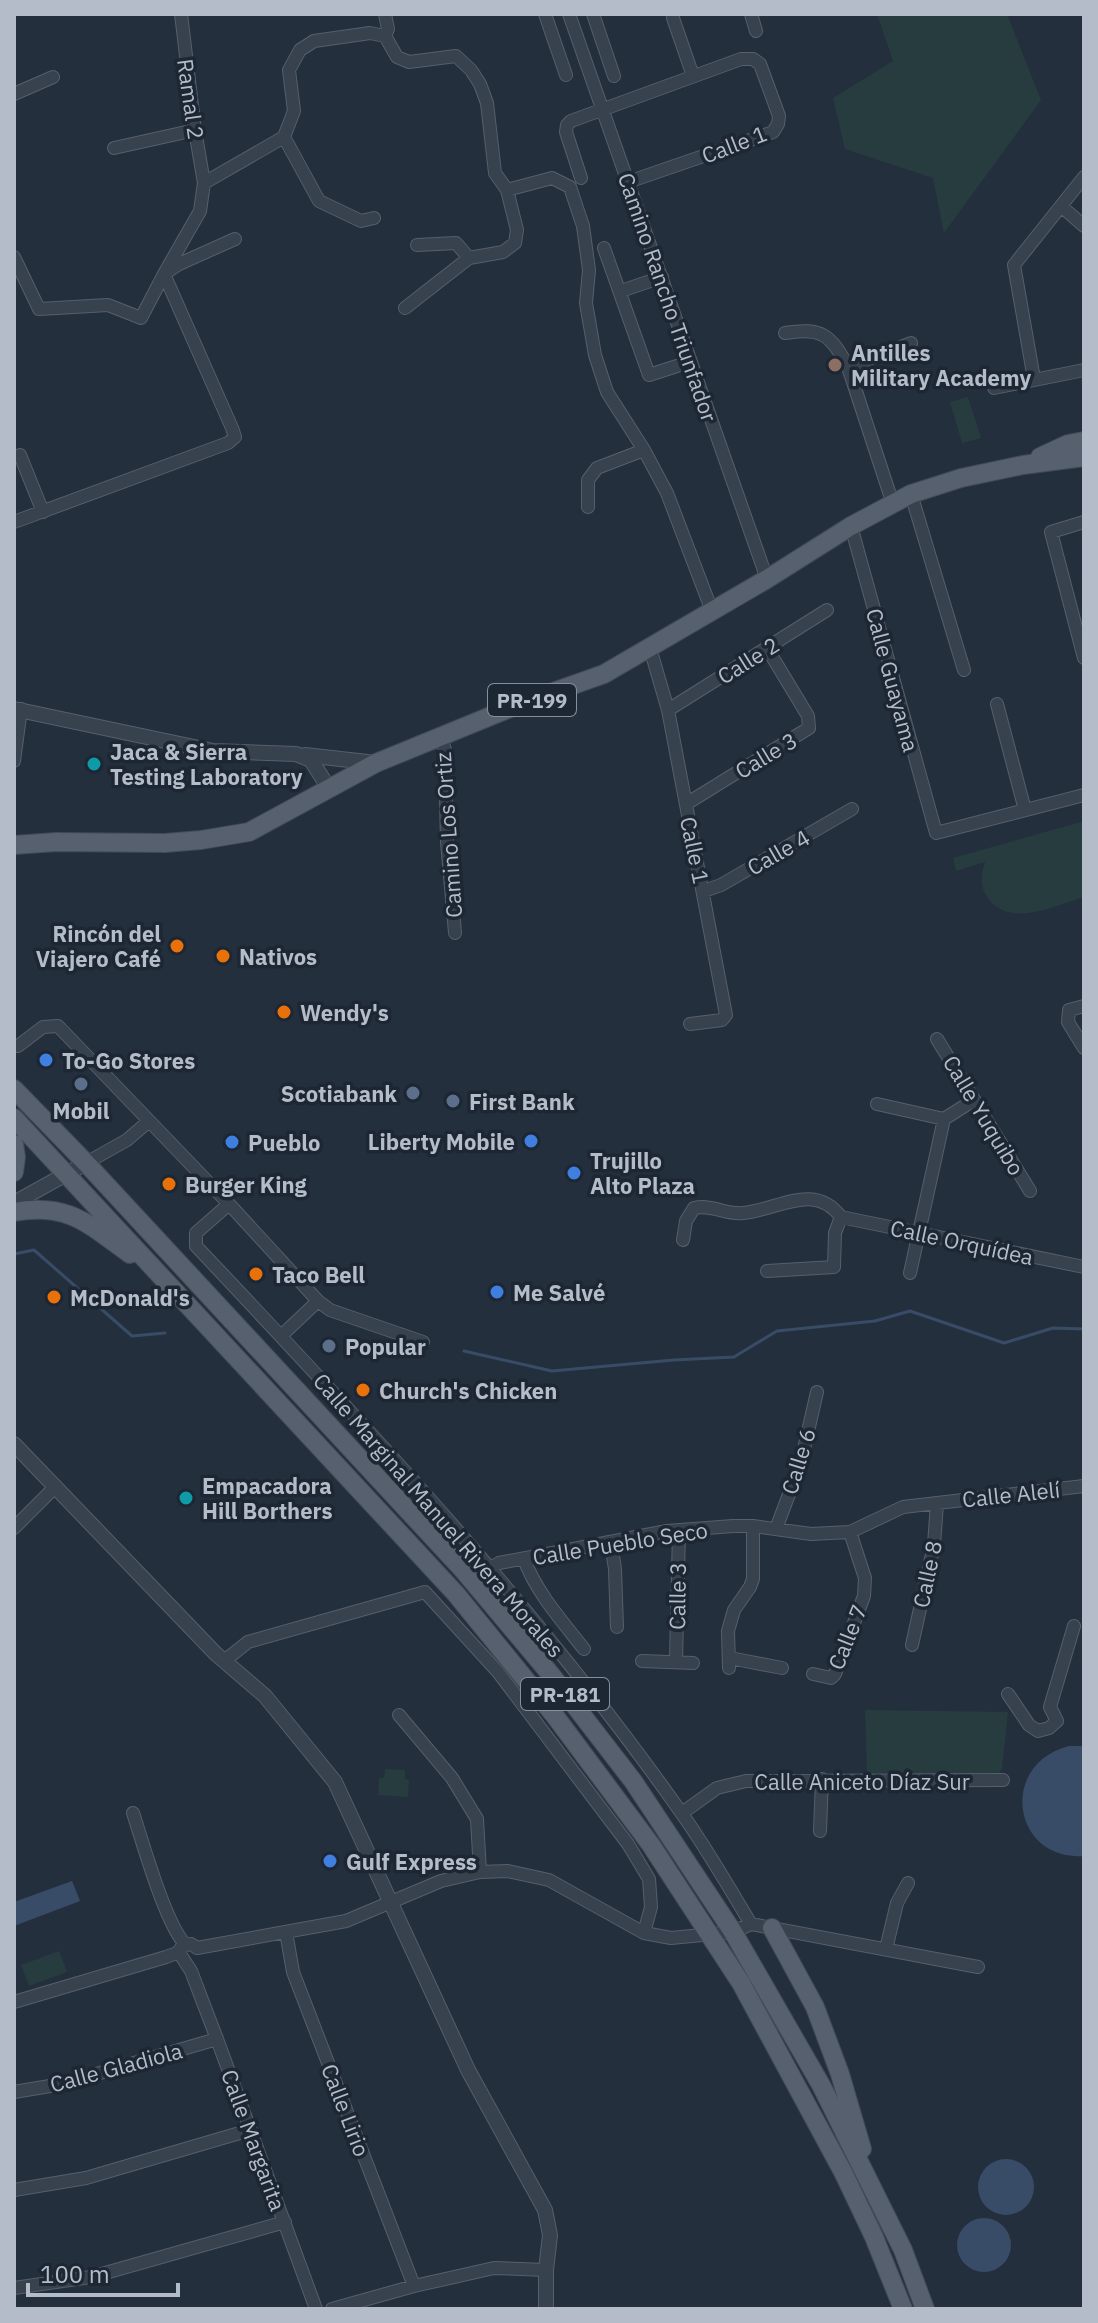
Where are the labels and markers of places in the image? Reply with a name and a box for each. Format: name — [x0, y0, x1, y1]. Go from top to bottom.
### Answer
place label: Antilles Military Academy — [851, 338, 1031, 392]
marker: Antilles Military Academy — [826, 356, 844, 374]
place label: Jaca & Sierra Testing Laboratory — [110, 737, 303, 791]
marker: Jaca & Sierra Testing Laboratory — [85, 755, 103, 773]
place label: Rincón del Viajero Café — [36, 919, 161, 973]
marker: Rincón del Viajero Café — [168, 937, 186, 955]
place label: Nativos — [239, 942, 317, 971]
marker: Nativos — [214, 947, 232, 965]
place label: Wendy's — [300, 998, 389, 1027]
marker: Wendy's — [275, 1003, 293, 1021]
place label: To-Go Stores — [62, 1046, 195, 1075]
marker: To-Go Stores — [37, 1051, 55, 1069]
marker: Mobil — [72, 1075, 90, 1093]
place label: Scotiabank — [281, 1079, 397, 1108]
marker: Scotiabank — [404, 1084, 422, 1102]
place label: First Bank — [469, 1087, 575, 1116]
marker: First Bank — [444, 1092, 462, 1110]
place label: Mobil — [53, 1096, 110, 1125]
place label: Liberty Mobile — [368, 1127, 515, 1156]
place label: Pueblo — [248, 1128, 320, 1157]
marker: Liberty Mobile — [522, 1132, 540, 1150]
marker: Pueblo — [223, 1133, 241, 1151]
place label: Trujillo Alto Plaza — [590, 1146, 695, 1200]
marker: Trujillo Alto Plaza — [565, 1164, 583, 1182]
place label: Burger King — [185, 1170, 308, 1199]
marker: Burger King — [160, 1175, 178, 1193]
place label: Taco Bell — [272, 1260, 365, 1289]
marker: Taco Bell — [247, 1265, 265, 1283]
place label: Me Salvé — [513, 1278, 605, 1307]
place label: McDonald's — [70, 1283, 190, 1312]
marker: Me Salvé — [488, 1283, 506, 1301]
marker: McDonald's — [45, 1288, 63, 1306]
place label: Popular — [345, 1332, 426, 1361]
marker: Popular — [320, 1337, 338, 1355]
place label: Church's Chicken — [379, 1376, 557, 1405]
marker: Church's Chicken — [354, 1381, 372, 1399]
place label: Empacadora Hill Borthers — [202, 1471, 333, 1525]
marker: Empacadora Hill Borthers — [177, 1489, 195, 1507]
place label: Gulf Express — [346, 1847, 477, 1876]
marker: Gulf Express — [321, 1852, 339, 1870]

